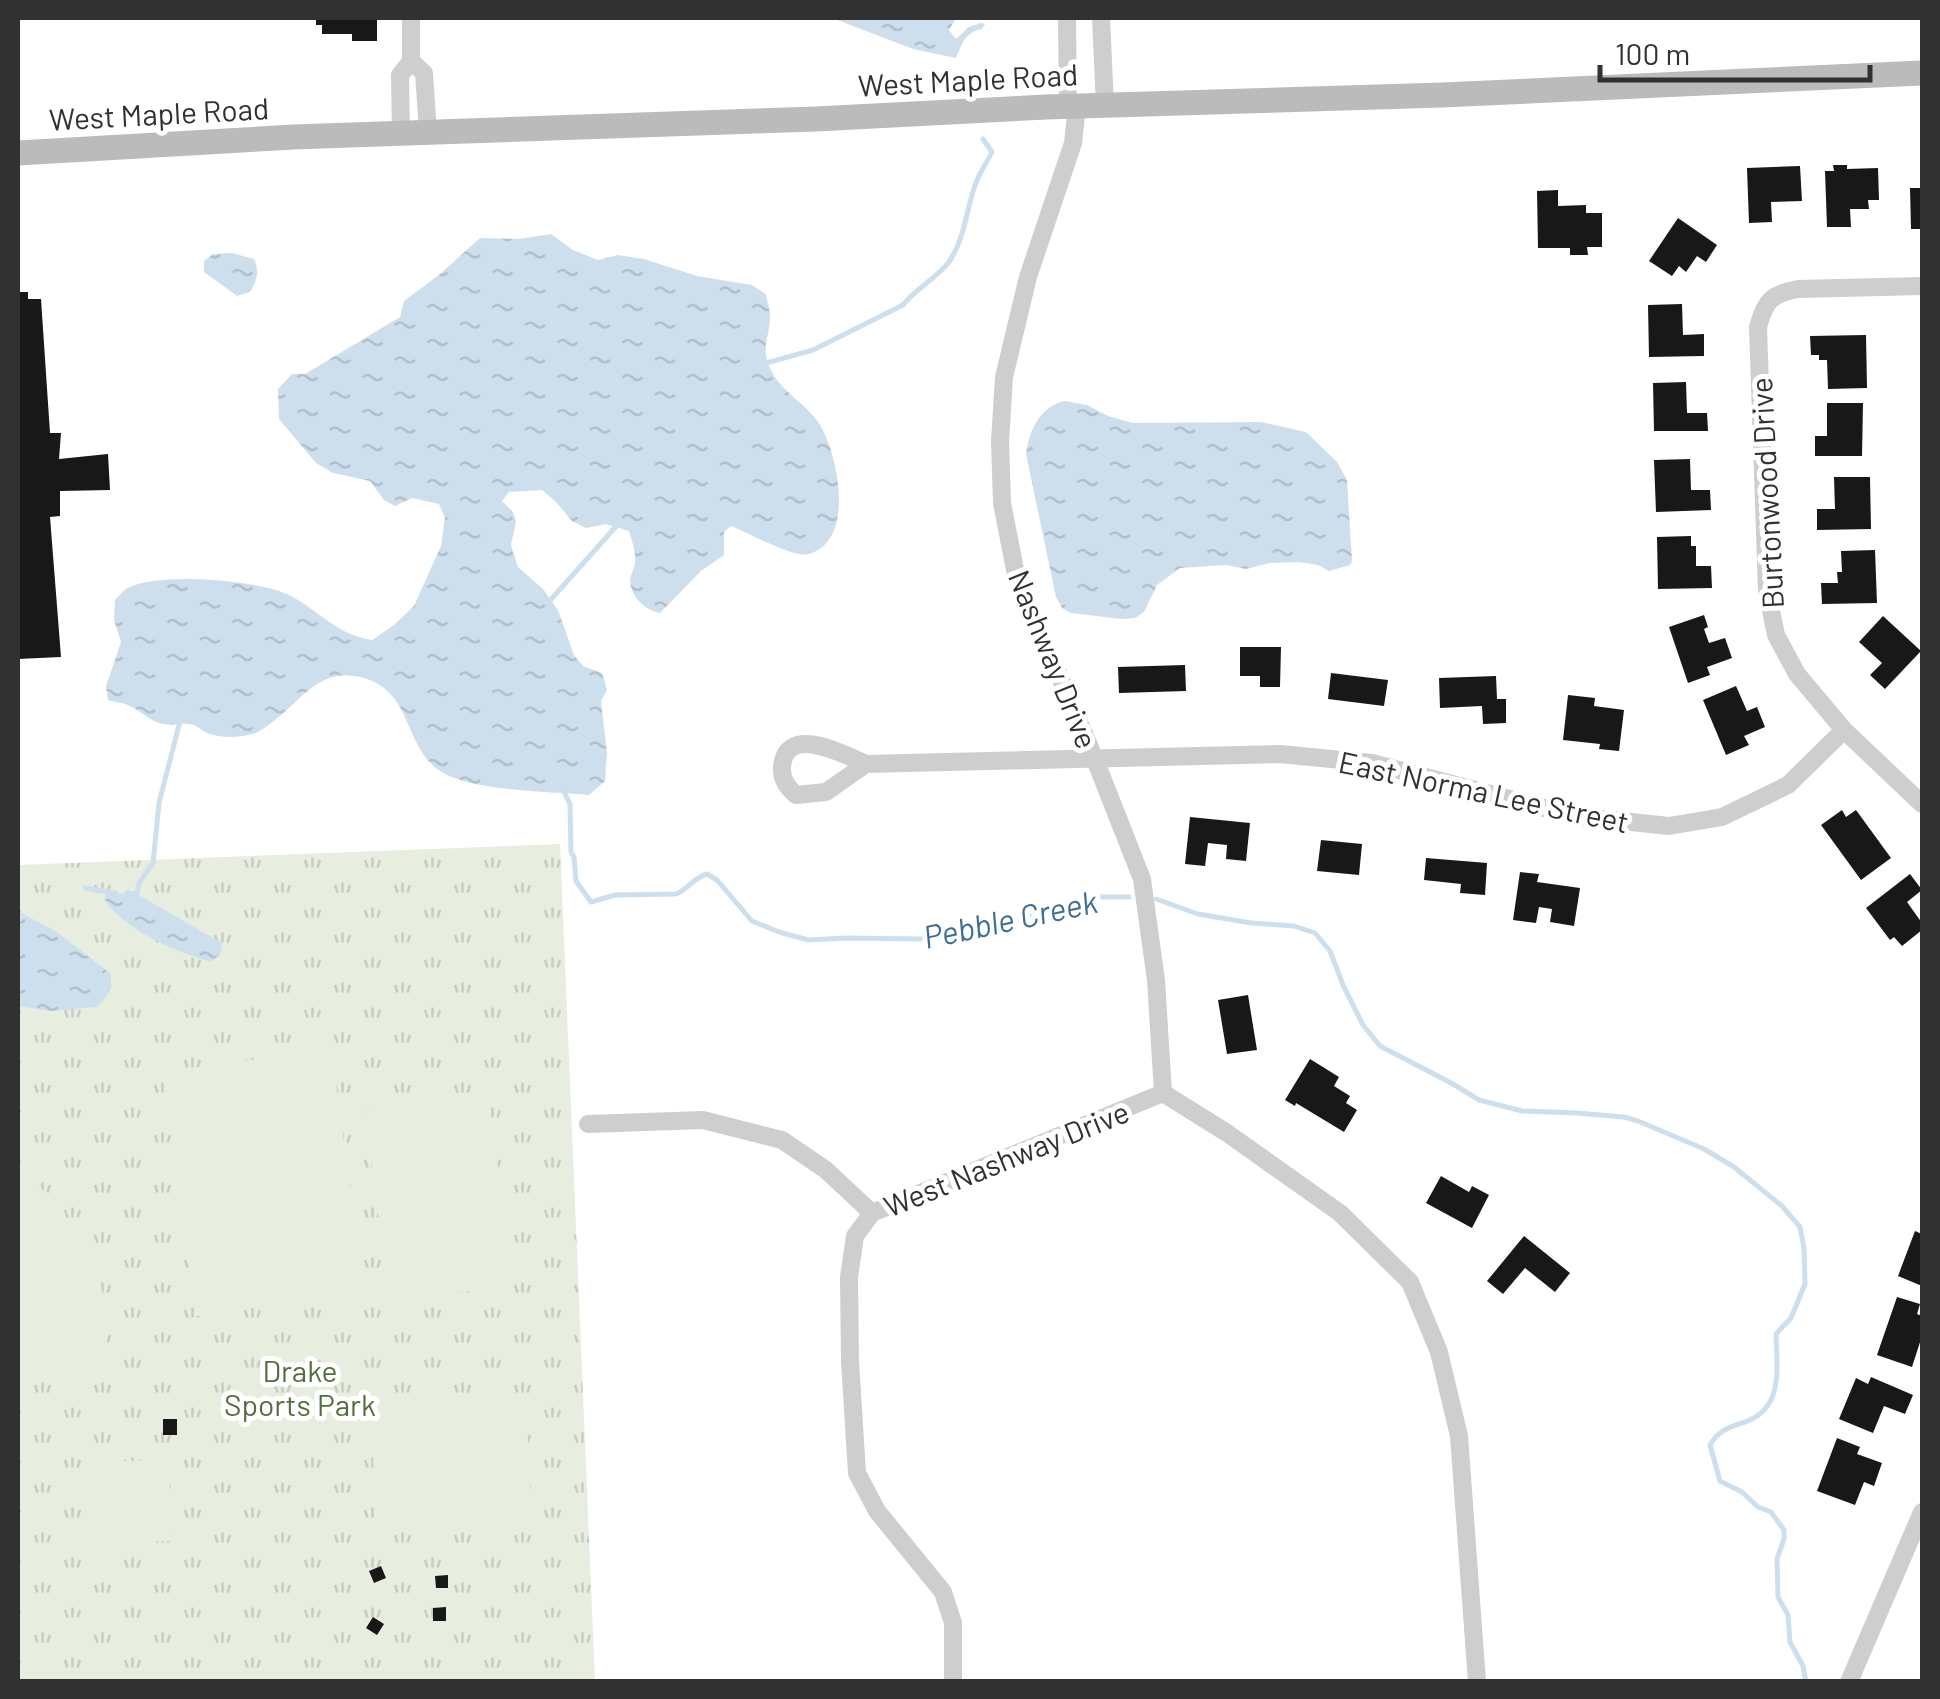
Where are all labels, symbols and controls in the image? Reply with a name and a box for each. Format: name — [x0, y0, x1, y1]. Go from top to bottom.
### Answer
scale bar — [1600, 20, 1870, 82]
text: 100 m — [1615, 35, 1690, 71]
street label: West Maple Road — [857, 55, 1079, 103]
street label: West Maple Road — [48, 89, 270, 137]
street label: Burtonwood Drive — [1742, 376, 1790, 610]
street label: Nashway Drive — [1002, 565, 1106, 753]
street label: East Norma Lee Street — [1336, 743, 1632, 839]
water label: Pebble Creek — [920, 881, 1101, 955]
street label: West Nashway Drive — [878, 1092, 1134, 1224]
park label: Drake Sports Park — [224, 1352, 376, 1422]

